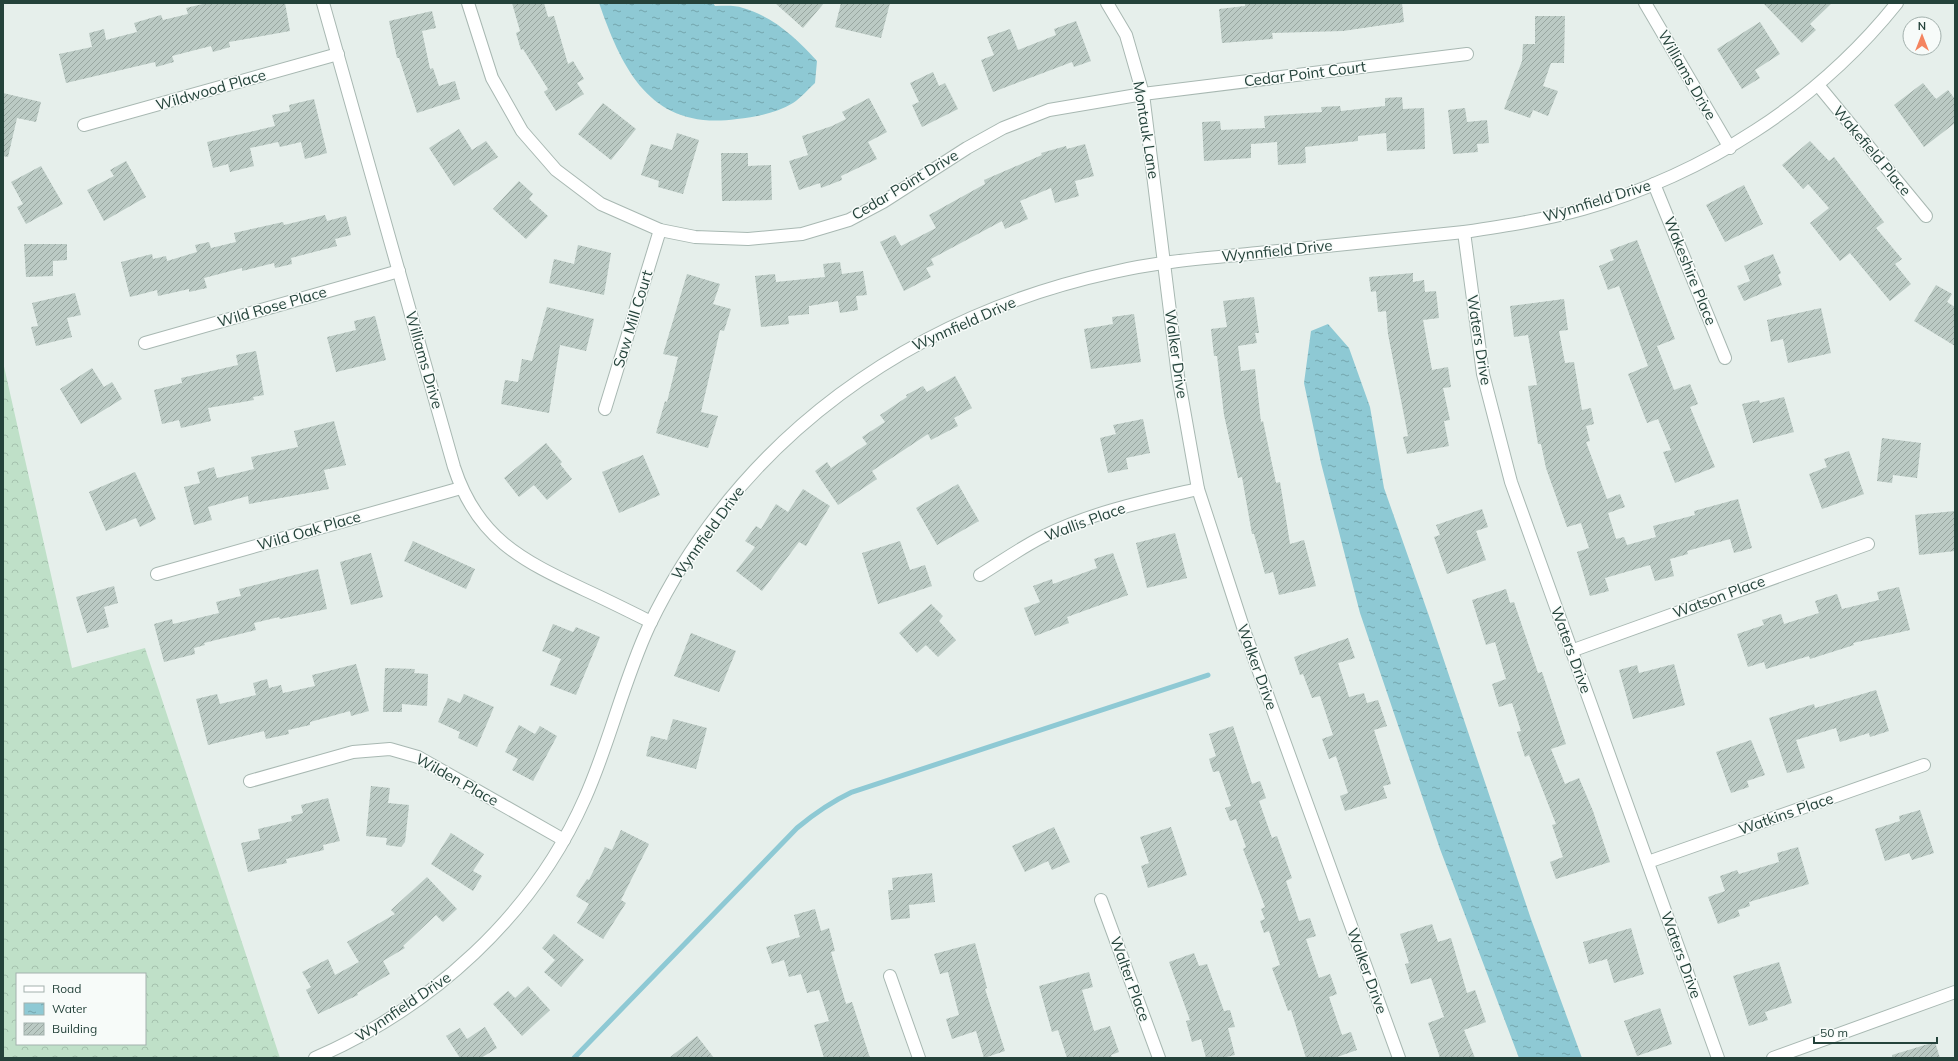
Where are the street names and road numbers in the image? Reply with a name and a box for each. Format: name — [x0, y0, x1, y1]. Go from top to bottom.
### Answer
street label: Williams Drive — [1654, 26, 1721, 123]
street label: Cedar Point Court — [1243, 57, 1367, 90]
street label: Wildwood Place — [154, 65, 268, 114]
street label: Montauk Lane — [1129, 80, 1164, 180]
street label: Wakefield Place — [1829, 102, 1916, 200]
street label: Cedar Point Drive — [848, 145, 962, 224]
street label: Wynnfield Drive — [1541, 175, 1653, 226]
street label: Wakeshire Place — [1660, 214, 1721, 328]
street label: Wynnfield Drive — [1221, 235, 1333, 266]
street label: Saw Mill Court — [609, 268, 656, 370]
street label: Wild Rose Place — [215, 282, 329, 331]
street label: Wynnfield Drive — [909, 292, 1019, 355]
street label: Waters Drive — [1463, 293, 1496, 386]
street label: Walker Drive — [1161, 308, 1192, 400]
street label: Williams Drive — [401, 309, 447, 411]
street label: Wynnfield Drive — [667, 482, 748, 583]
street label: Wallis Place — [1042, 498, 1128, 545]
street label: Wild Oak Place — [255, 507, 363, 554]
street label: Watson Place — [1670, 571, 1767, 622]
street label: Waters Drive — [1547, 604, 1596, 696]
street label: Walker Drive — [1233, 621, 1282, 712]
street label: Wilden Place — [413, 749, 502, 810]
street label: Watkins Place — [1736, 788, 1836, 839]
street label: Waters Drive — [1657, 909, 1706, 1001]
street label: Walker Drive — [1343, 925, 1392, 1016]
street label: Walter Place — [1106, 934, 1155, 1024]
street label: Wynnfield Drive — [351, 968, 454, 1046]

